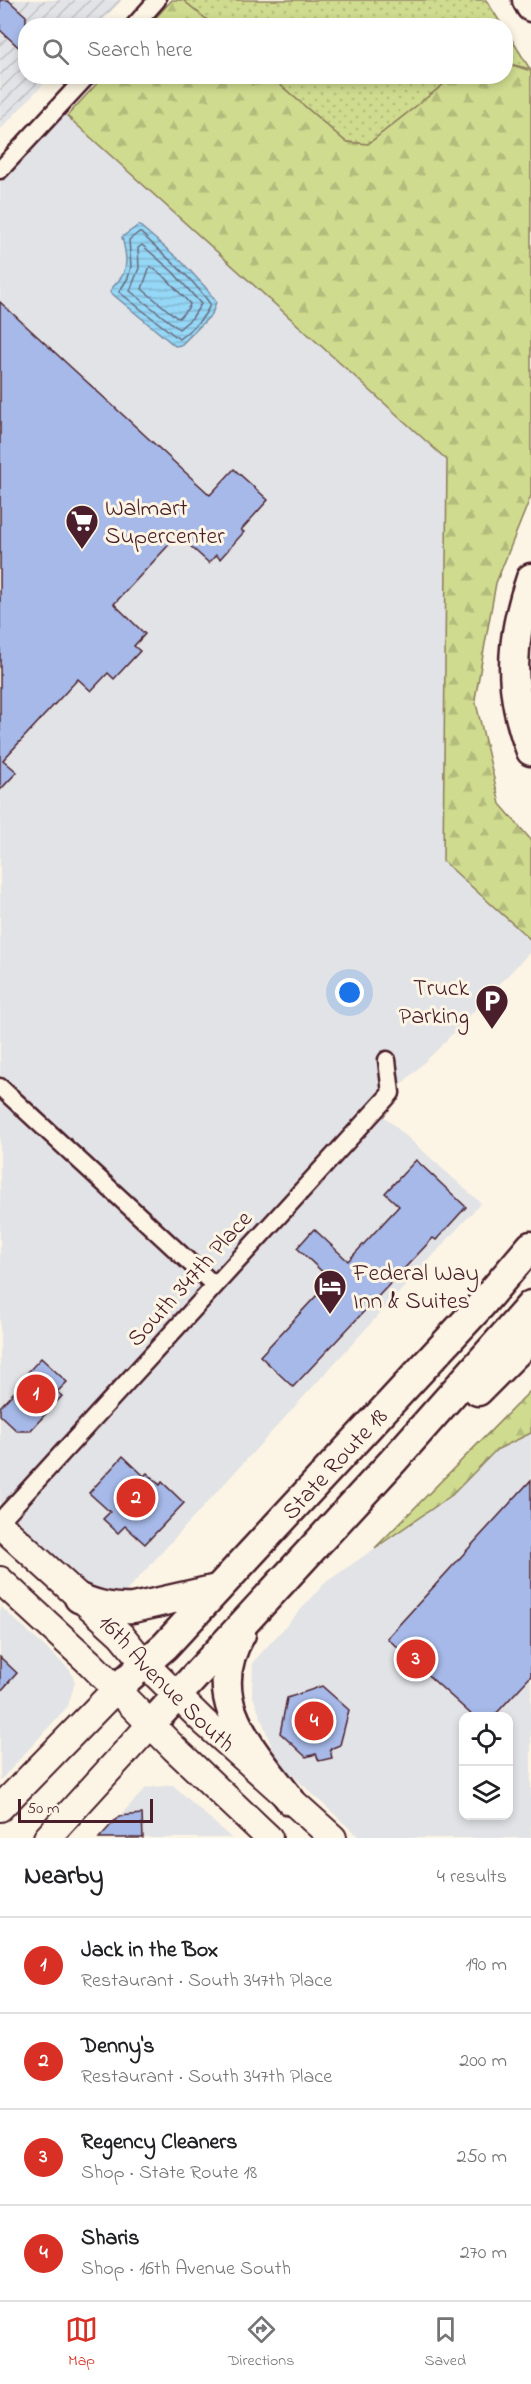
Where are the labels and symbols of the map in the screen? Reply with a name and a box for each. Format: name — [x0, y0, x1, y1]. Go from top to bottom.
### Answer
place label: Walmart Supercenter — [105, 492, 225, 555]
supermarket icon: Walmart Supercenter — [64, 503, 100, 550]
place label: Truck Parking — [399, 972, 469, 1035]
your location — [335, 978, 364, 1007]
parking icon: Truck Parking — [474, 983, 510, 1030]
street label: South 347th Place — [120, 1203, 262, 1356]
place label: Federal Way Inn & Suites — [352, 1257, 479, 1320]
hotel icon: Federal Way Inn & Suites — [312, 1268, 348, 1315]
pin: 1 — [16, 1372, 56, 1416]
street label: State Route 18 — [275, 1401, 397, 1529]
pin: 2 — [116, 1476, 156, 1520]
street label: 16th Avenue South — [89, 1607, 242, 1762]
pin: 3 — [396, 1636, 436, 1682]
pin: 4 — [294, 1698, 334, 1744]
scale bar — [18, 1796, 153, 1824]

